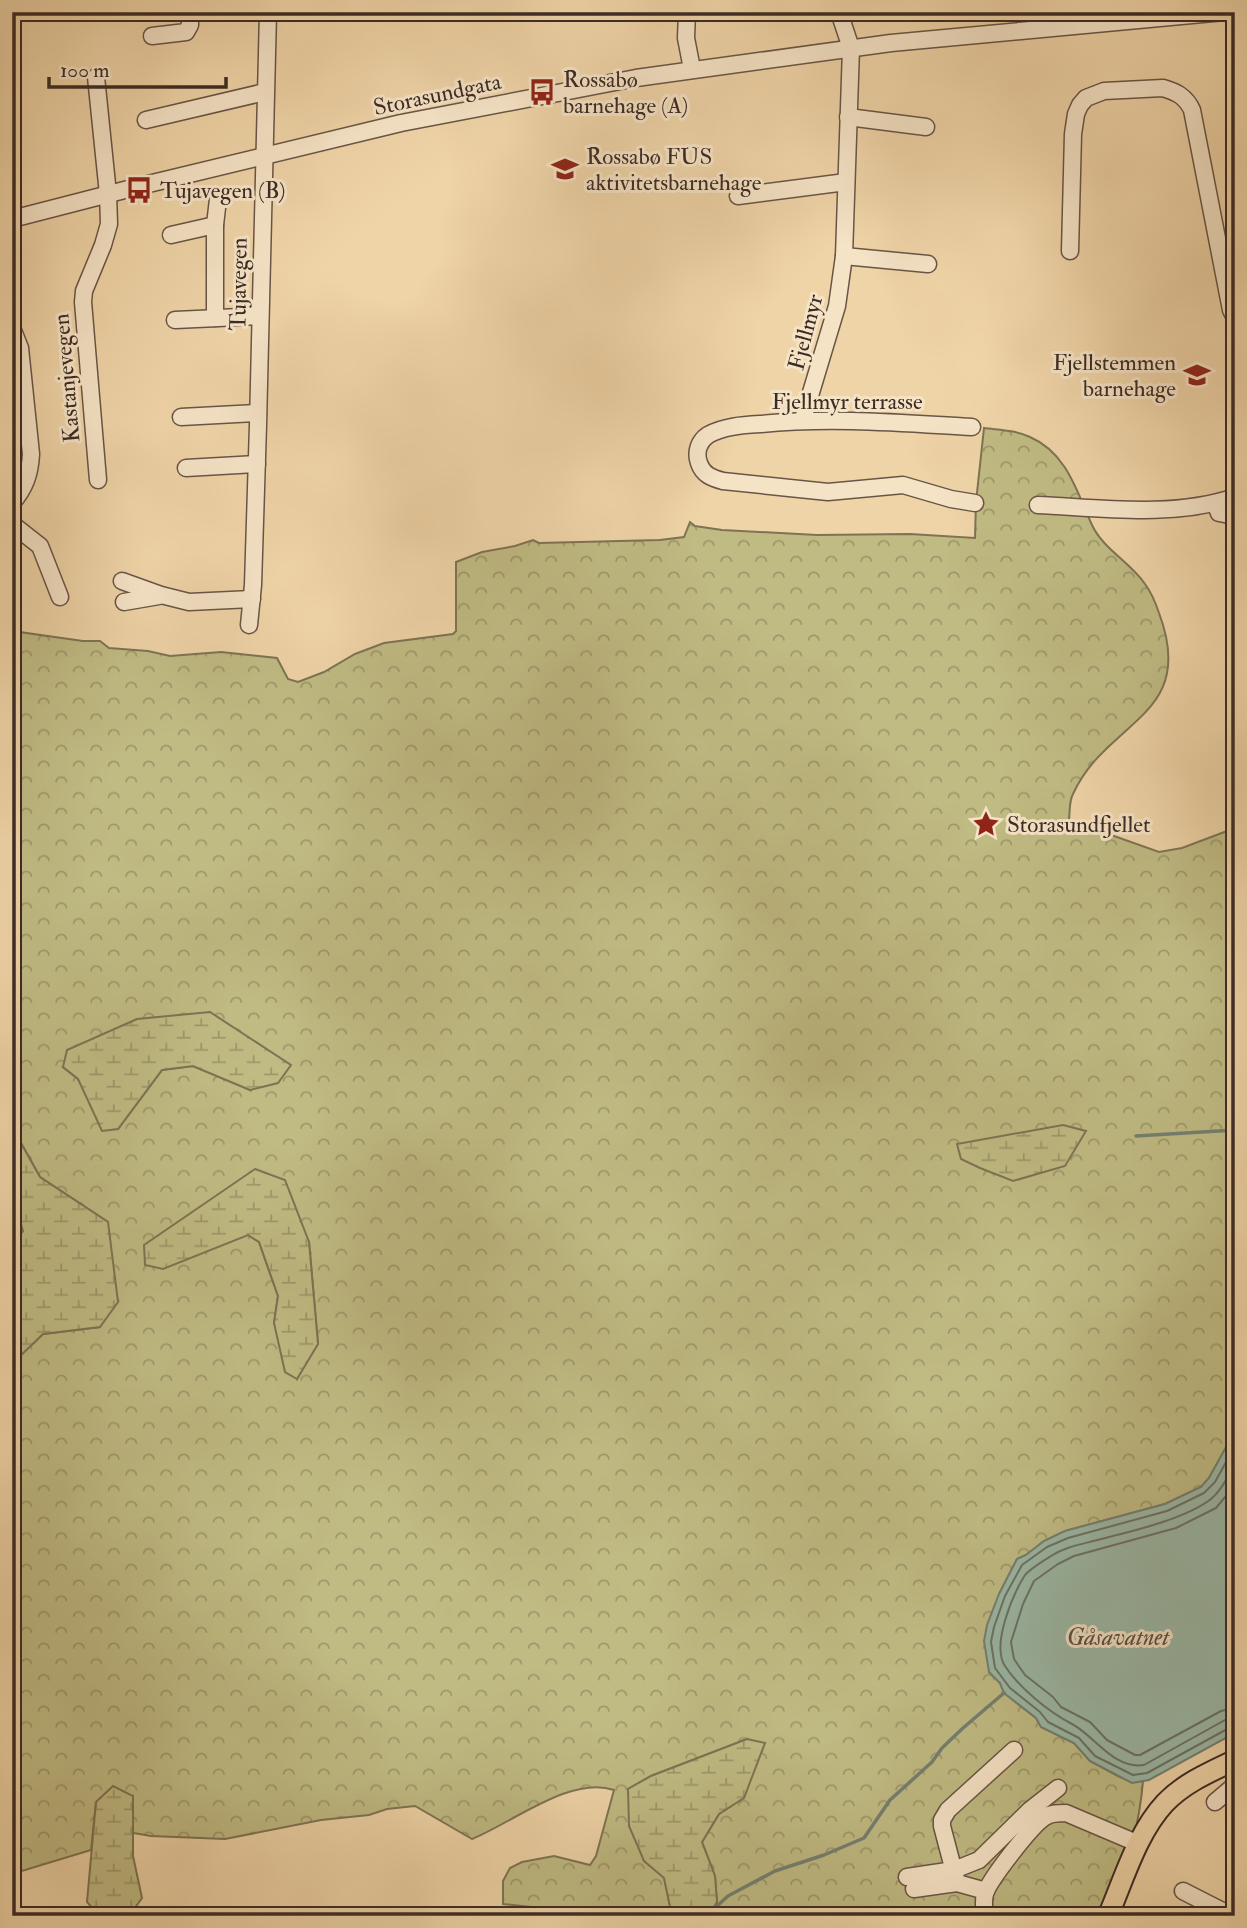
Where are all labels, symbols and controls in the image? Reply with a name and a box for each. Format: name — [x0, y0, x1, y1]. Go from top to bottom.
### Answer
scale bar — [49, 46, 226, 90]
text: 100 m — [60, 57, 110, 84]
place label: Rossabø barnehage (A) — [563, 65, 688, 120]
street label: Storasundgata — [371, 67, 504, 122]
bus stop icon: Rossabø barnehage (A) — [527, 77, 557, 107]
place label: Rossabø FUS aktivitetsbarnehage — [586, 142, 762, 197]
school or university icon: Rossabø FUS aktivitetsbarnehage — [550, 154, 580, 184]
bus stop icon: Tujavegen (B) — [124, 175, 154, 205]
place label: Tujavegen (B) — [160, 176, 286, 205]
street label: Tujavegen — [223, 237, 254, 331]
street label: Fjellmyr — [781, 291, 830, 373]
street label: Kastanjevegen — [46, 312, 87, 444]
place label: Fjellstemmen barnehage — [1053, 348, 1176, 403]
school or university icon: Fjellstemmen barnehage — [1182, 360, 1212, 390]
street label: Fjellmyr terrasse — [771, 387, 923, 416]
place icon: Storasundfjellet — [971, 809, 1001, 839]
place label: Storasundfjellet — [1007, 810, 1150, 839]
water label: Gåsavatnet — [1067, 1622, 1170, 1653]

